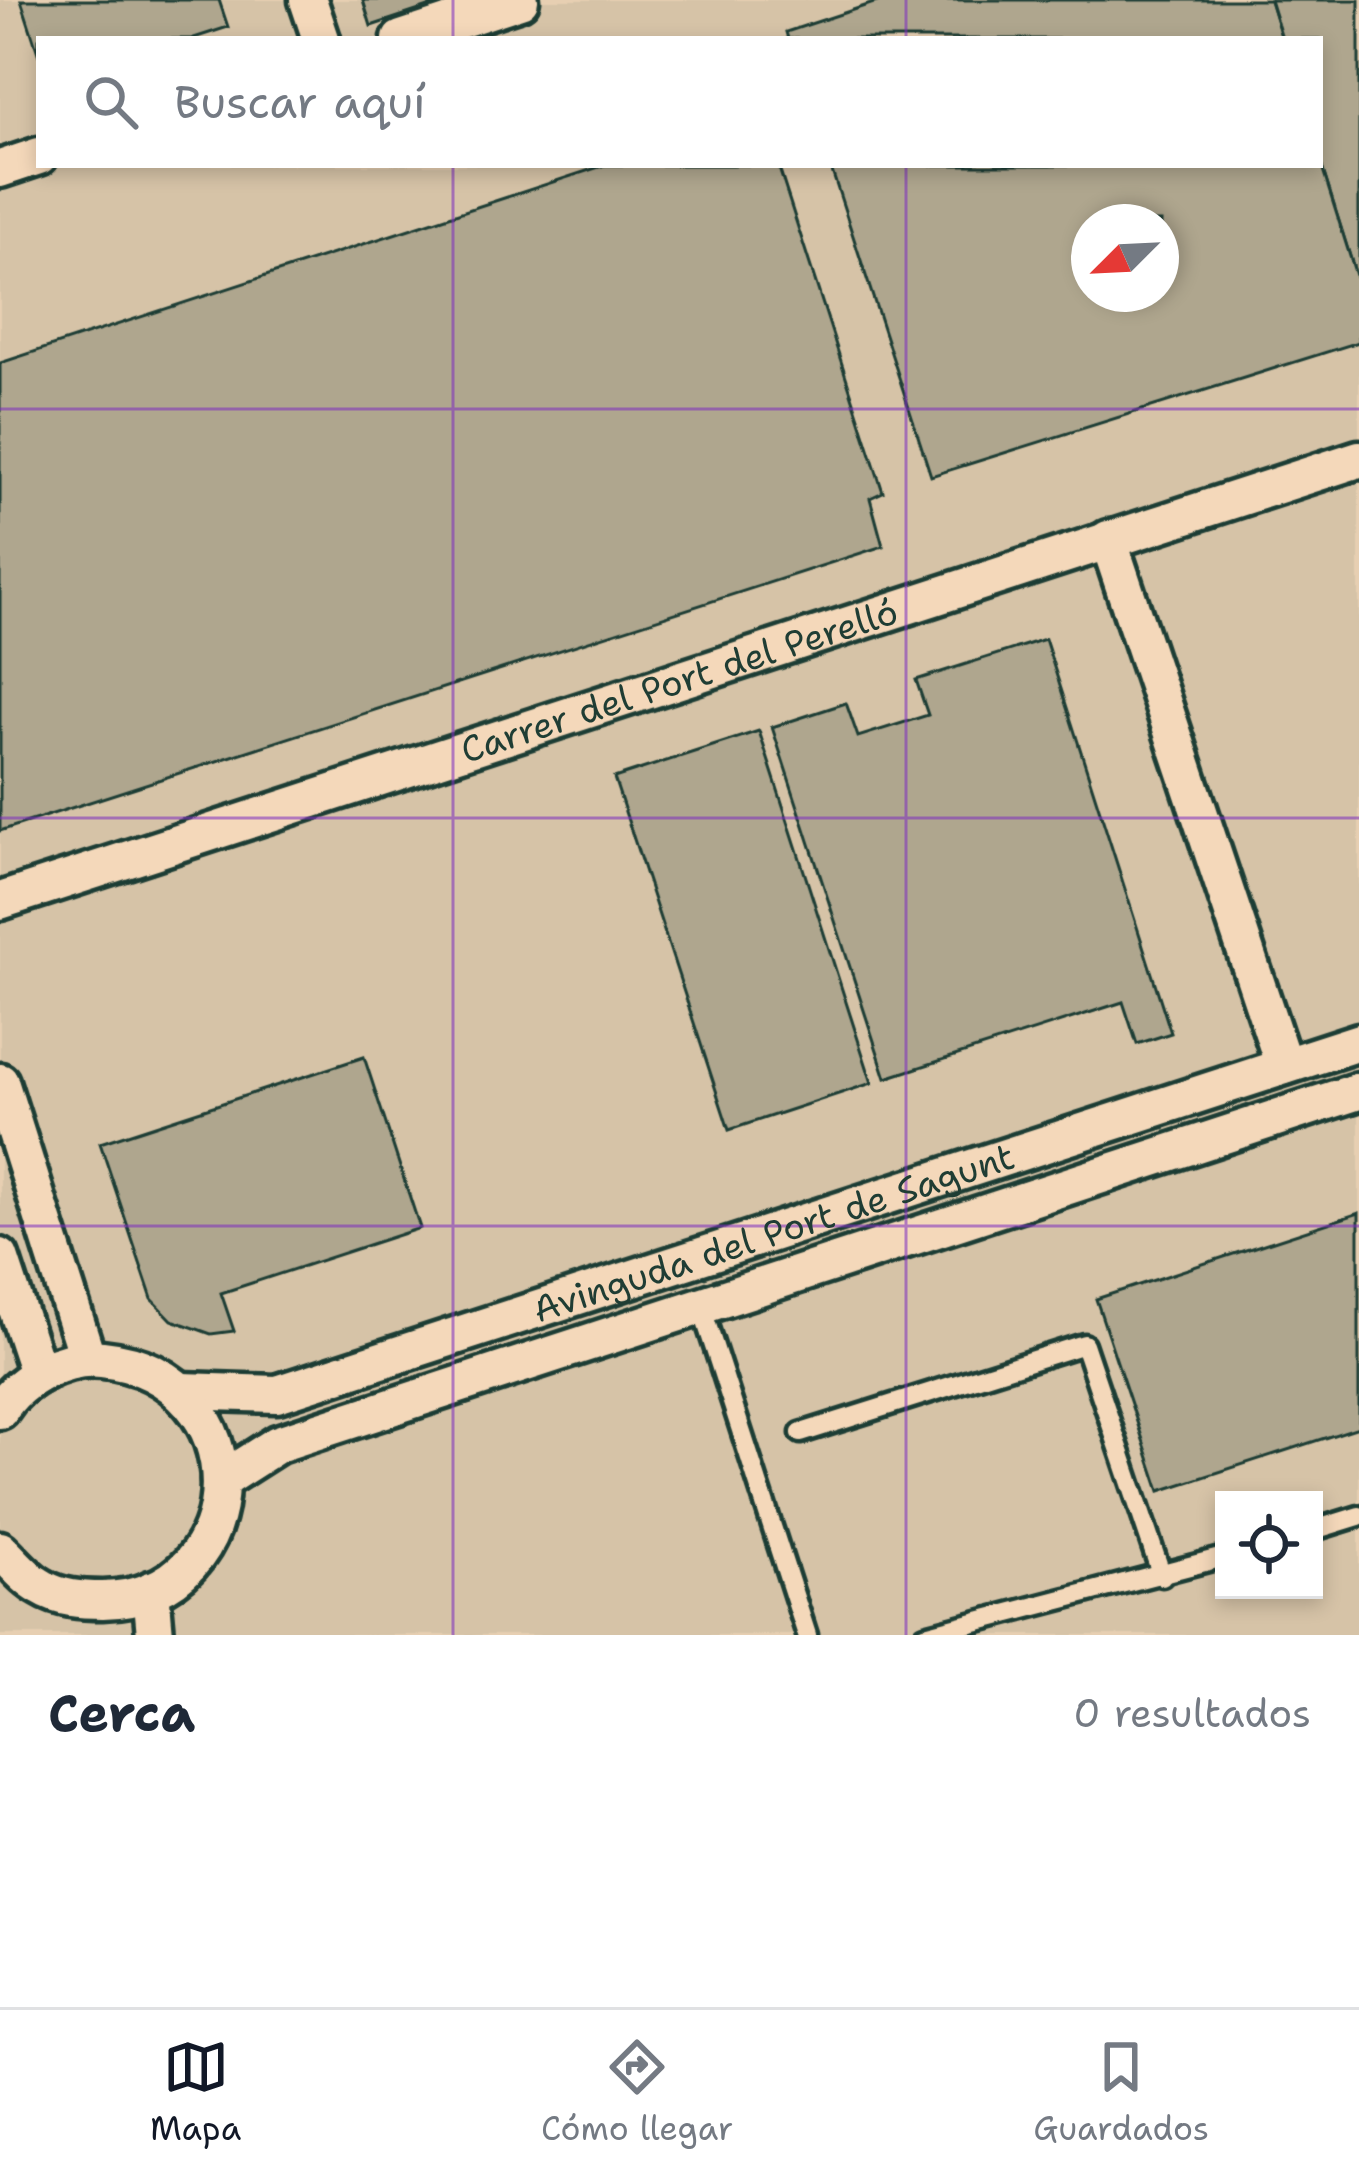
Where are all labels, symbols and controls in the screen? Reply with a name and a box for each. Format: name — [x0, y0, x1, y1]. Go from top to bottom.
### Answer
search box — [36, 36, 1323, 168]
icon: search — [78, 69, 144, 135]
text: Buscar aquí — [174, 72, 426, 132]
north arrow — [1071, 204, 1179, 312]
street label: Carrer del Port del Perelló — [454, 587, 904, 775]
street label: Avinguda del Port de Sagunt — [526, 1132, 1021, 1334]
map controls — [1215, 1491, 1323, 1599]
button: locate — [1215, 1491, 1323, 1599]
text: Cerca — [48, 1679, 195, 1747]
text: 0 resultados — [1073, 1687, 1311, 1739]
tab: Mapa — [150, 2034, 241, 2151]
tab: Cómo llegar — [541, 2034, 733, 2151]
tab: Guardados — [1033, 2034, 1209, 2151]

